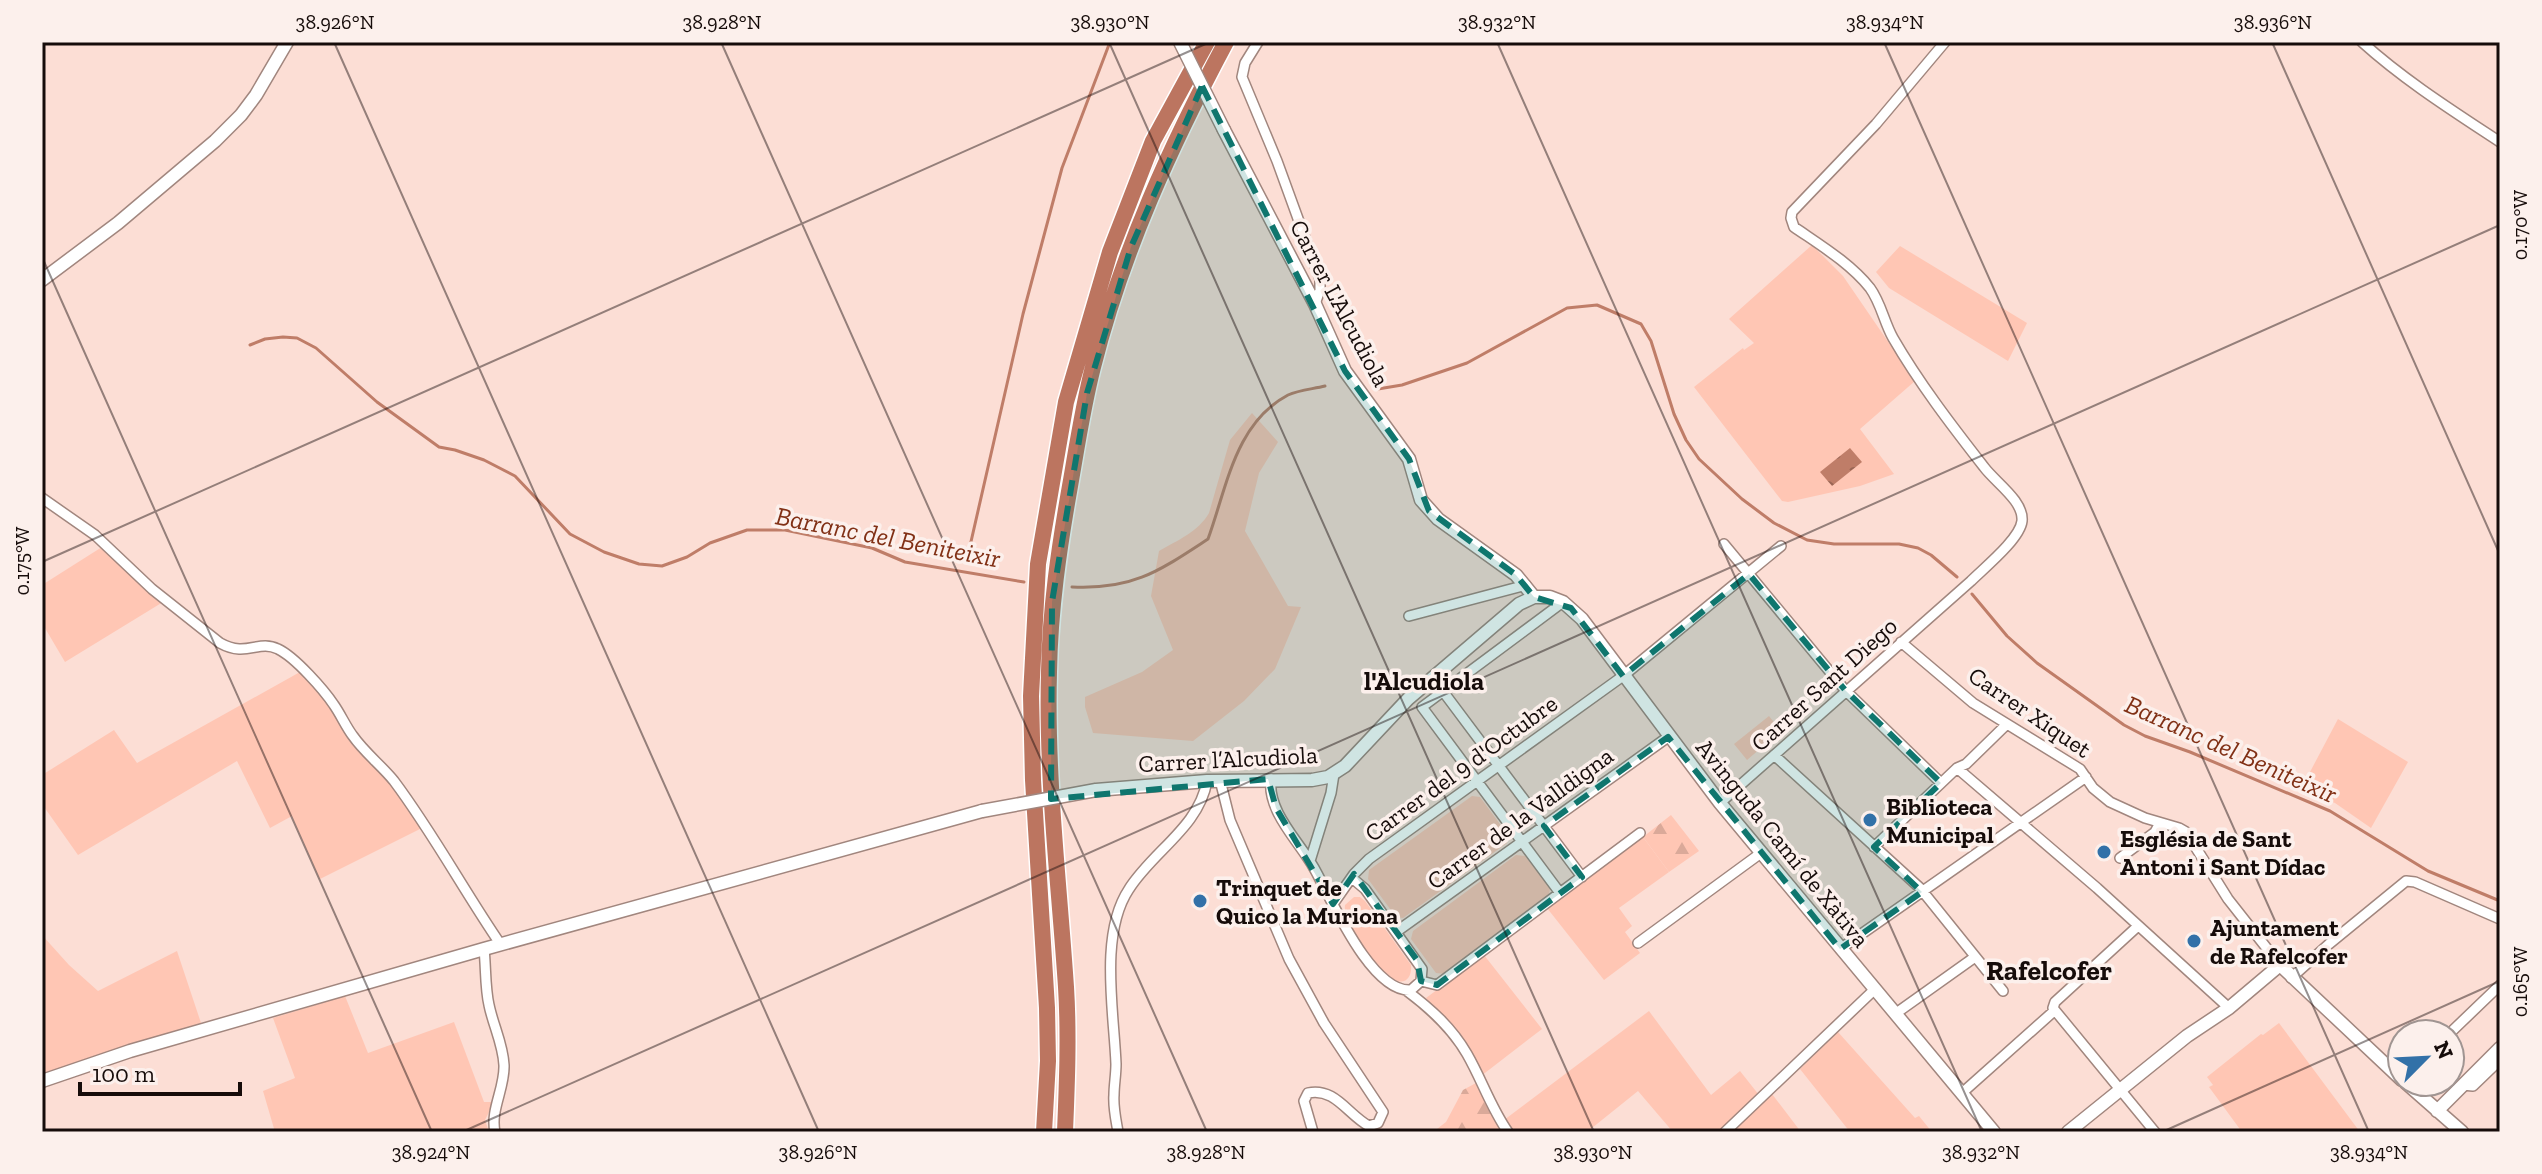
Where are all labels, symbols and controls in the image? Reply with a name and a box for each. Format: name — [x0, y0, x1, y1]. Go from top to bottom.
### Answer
text: 38.926°N — [296, 10, 375, 34]
text: 38.928°N — [683, 10, 762, 34]
text: 38.930°N — [1070, 10, 1150, 34]
text: 38.932°N — [1458, 10, 1536, 34]
text: 38.934°N — [1846, 10, 1924, 34]
text: 38.936°N — [2234, 10, 2312, 34]
text: 0.170°W — [2508, 190, 2532, 260]
street label: Carrer L'Alcudiola — [1284, 215, 1396, 392]
water label: Barranc del Beniteixir — [773, 500, 1003, 575]
text: 0.175°W — [10, 526, 34, 596]
street label: Carrer Sant Diego — [1745, 611, 1903, 757]
street label: Carrer Xiquet — [1963, 660, 2097, 764]
district label: l'Alcudiola — [1364, 665, 1484, 697]
street label: Carrer del 9 d'Octubre — [1359, 688, 1563, 848]
water label: Barranc del Beniteixir — [2120, 688, 2342, 810]
street label: Avinguda Camí de Xàtiva — [1690, 733, 1876, 953]
street label: Carrer l’Alcudiola — [1138, 740, 1319, 778]
street label: Carrer de la Valldigna — [1421, 740, 1619, 895]
place label: Biblioteca Municipal — [1886, 792, 1994, 849]
marker: Biblioteca Municipal — [1861, 811, 1879, 829]
place label: Església de Sant Antoni i Sant Dídac — [2120, 824, 2325, 881]
marker: Església de Sant Antoni i Sant Dídac — [2095, 843, 2113, 861]
place label: Trinquet de Quico la Muriona — [1216, 873, 1398, 930]
marker: Trinquet de Quico la Muriona — [1191, 892, 1209, 910]
place label: Ajuntament de Rafelcofer — [2210, 913, 2348, 970]
marker: Ajuntament de Rafelcofer — [2185, 932, 2203, 950]
text: 0.165°W — [2508, 946, 2532, 1017]
district label: Rafelcofer — [1986, 954, 2112, 987]
north arrow — [2386, 1018, 2466, 1098]
text: N — [2428, 1037, 2460, 1063]
scale bar — [80, 1046, 240, 1096]
text: 100 m — [92, 1059, 155, 1088]
text: 38.924°N — [392, 1140, 470, 1164]
text: 38.926°N — [779, 1140, 858, 1164]
text: 38.928°N — [1167, 1140, 1246, 1164]
text: 38.930°N — [1553, 1140, 1633, 1164]
text: 38.932°N — [1942, 1140, 2020, 1164]
text: 38.934°N — [2330, 1140, 2408, 1164]

